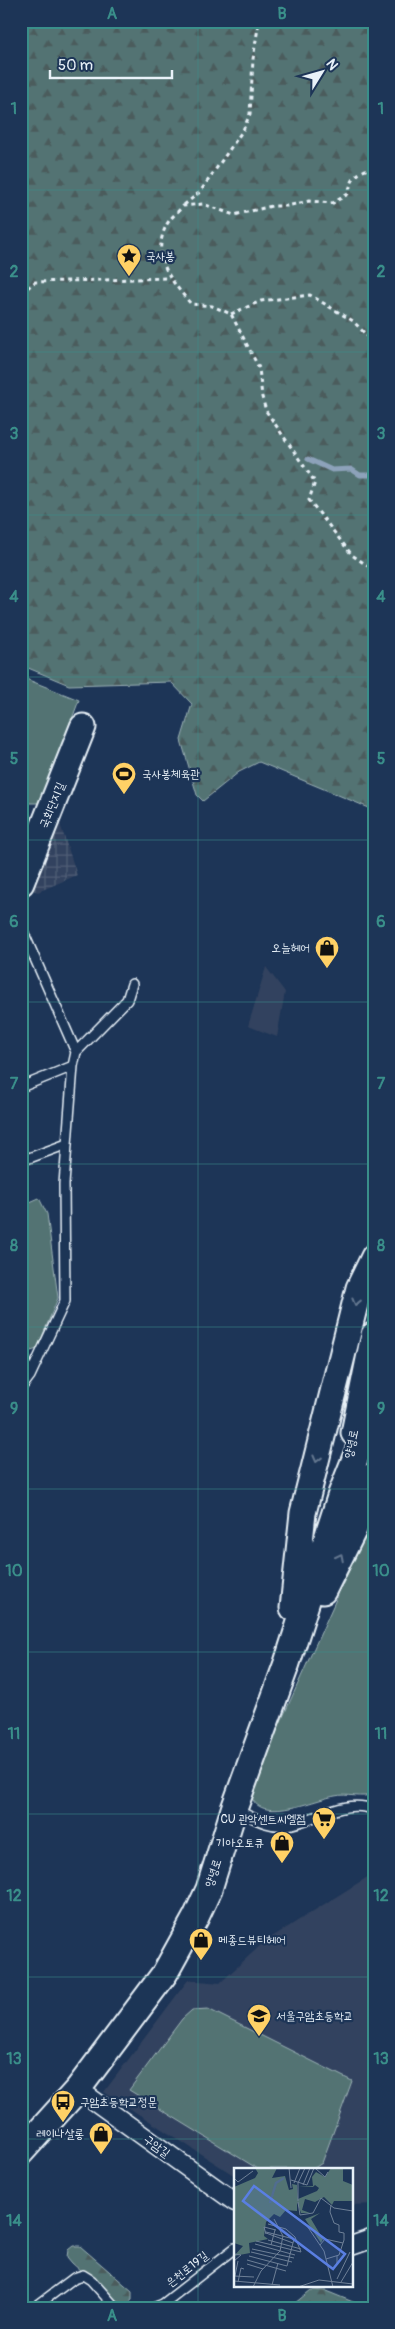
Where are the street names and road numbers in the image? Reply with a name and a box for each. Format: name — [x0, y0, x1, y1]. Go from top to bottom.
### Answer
street label: 국회단지길 — [36, 780, 69, 830]
street label: 양녕로 — [341, 1428, 362, 1460]
street label: 양녕로 — [202, 1857, 225, 1889]
street label: 구암길 — [141, 2132, 173, 2161]
street label: 은천로19길 — [163, 2248, 212, 2291]

